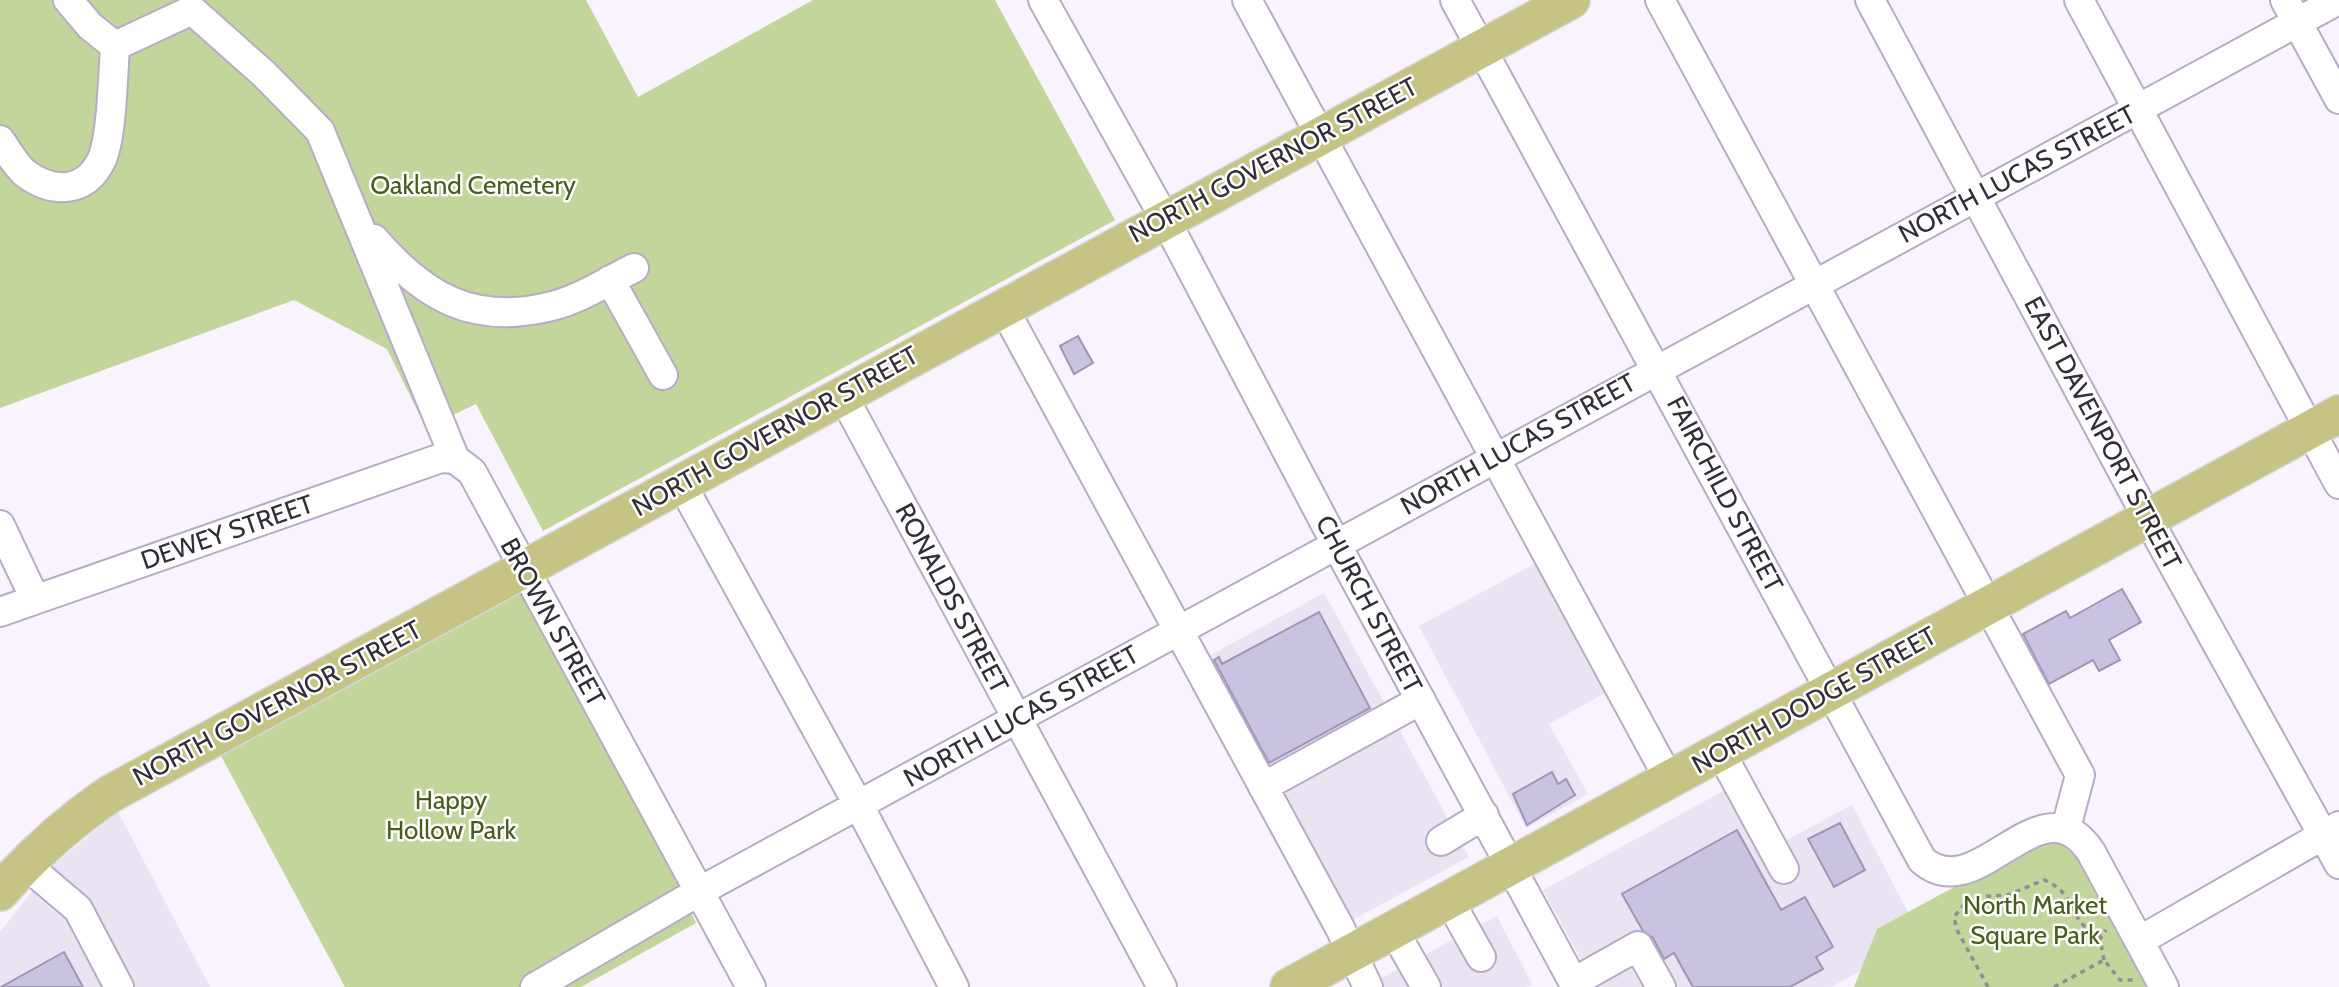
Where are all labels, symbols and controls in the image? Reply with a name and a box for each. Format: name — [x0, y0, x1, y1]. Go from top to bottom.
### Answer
street label: NORTH GOVERNOR STREET — [1123, 70, 1423, 250]
street label: NORTH LUCAS STREET — [1893, 98, 2141, 250]
park label: Oakland Cemetery — [370, 169, 576, 201]
street label: EAST DAVENPORT STREET — [2017, 291, 2189, 575]
street label: NORTH GOVERNOR STREET — [626, 339, 924, 523]
street label: NORTH LUCAS STREET — [1395, 366, 1641, 522]
street label: FAIRCHILD STREET — [1660, 391, 1790, 597]
street label: DEWEY STREET — [137, 487, 318, 576]
street label: RONALDS STREET — [888, 498, 1016, 699]
street label: CHURCH STREET — [1309, 510, 1429, 698]
street label: BROWN STREET — [494, 532, 612, 712]
street label: NORTH GOVERNOR STREET — [127, 613, 427, 793]
street label: NORTH DODGE STREET — [1686, 619, 1942, 781]
street label: NORTH LUCAS STREET — [898, 638, 1144, 794]
park label: Happy Hollow Park — [386, 784, 516, 846]
park label: North Market Square Park — [1963, 889, 2107, 951]

